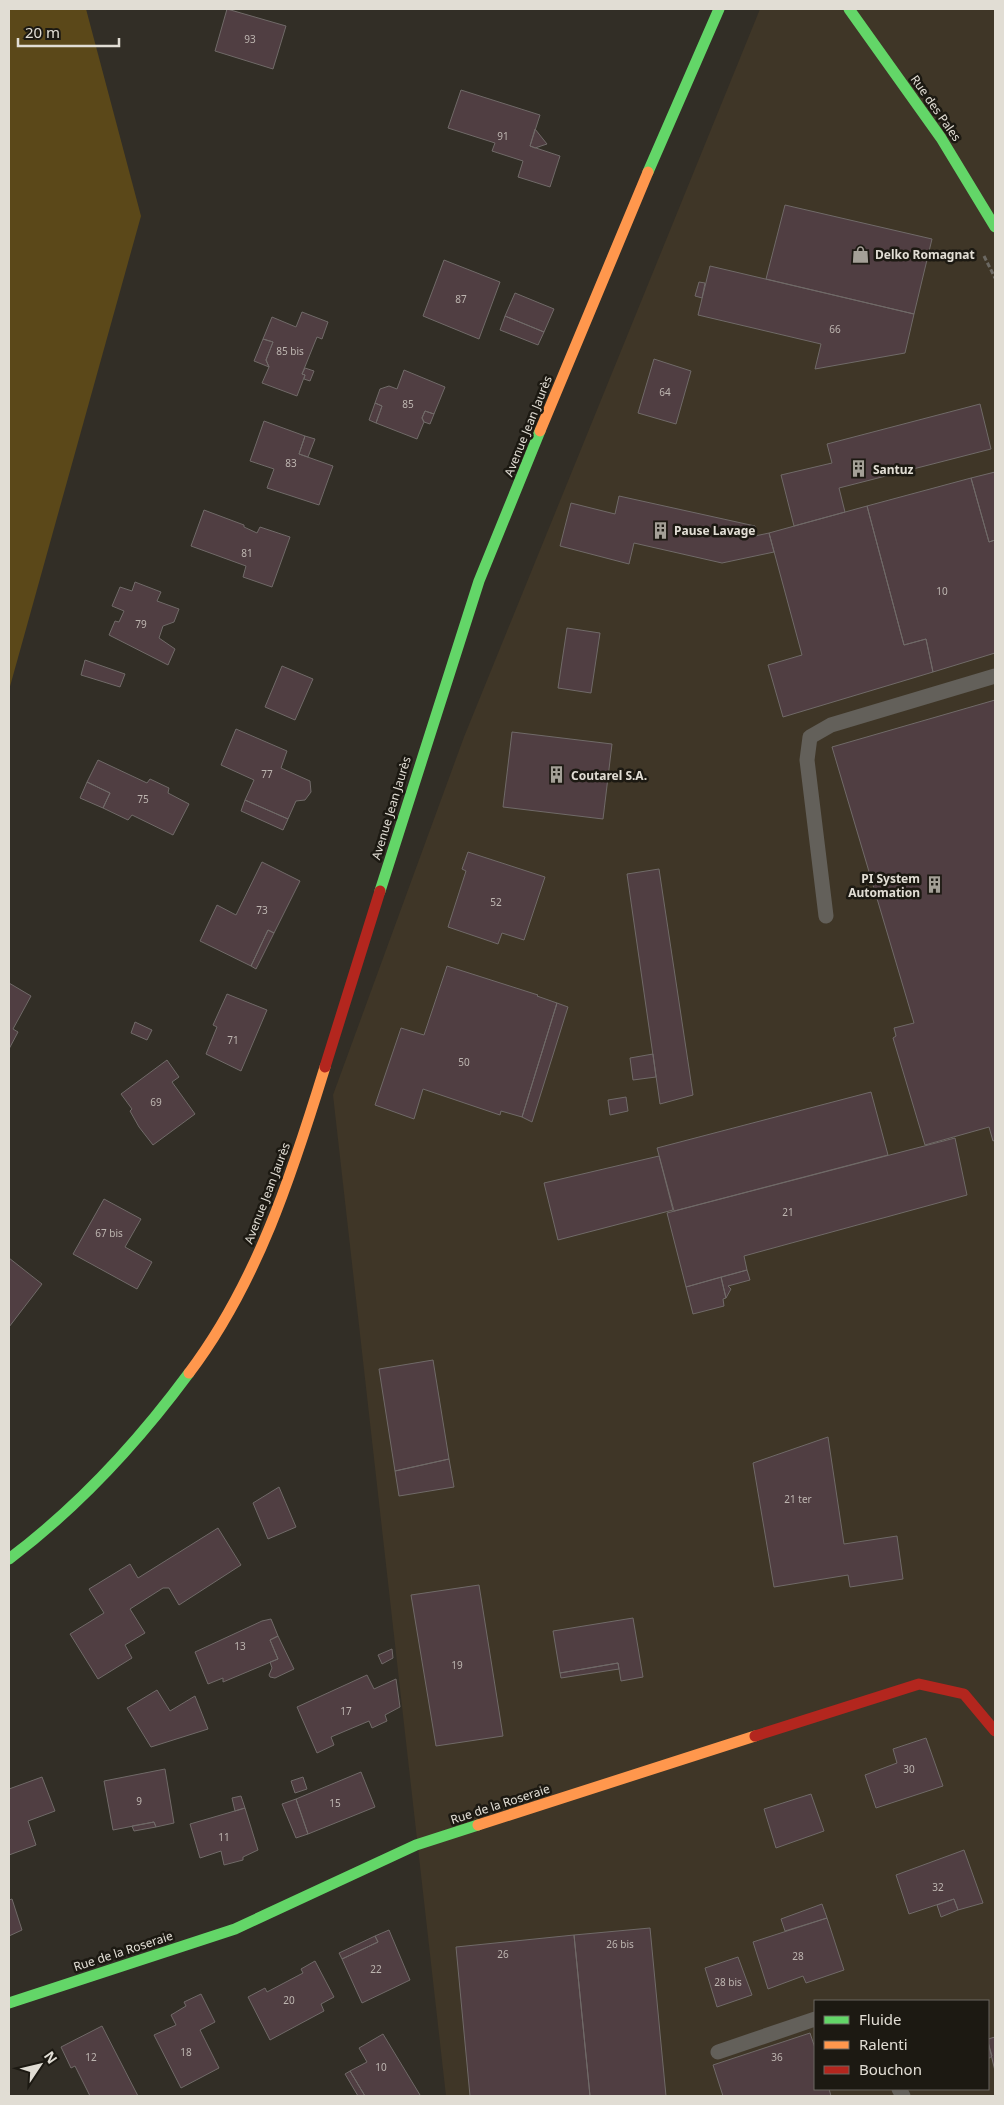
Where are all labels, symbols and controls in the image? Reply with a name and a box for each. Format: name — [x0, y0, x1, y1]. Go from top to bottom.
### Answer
scale bar — [18, 15, 119, 47]
text: 20 m — [25, 22, 60, 42]
house number: 93 — [244, 32, 256, 46]
street label: Rue des Pales — [907, 71, 965, 145]
house number: 91 — [497, 129, 509, 143]
shop icon: Delko Romagnat — [851, 244, 871, 264]
place label: Delko Romagnat — [875, 246, 975, 263]
house number: 87 — [455, 292, 467, 306]
house number: 66 — [829, 322, 841, 336]
house number: 85 bis — [276, 344, 304, 358]
street label: Avenue Jean Jaurès — [500, 373, 556, 479]
house number: 64 — [659, 385, 671, 399]
house number: 85 — [402, 397, 414, 411]
house number: 83 — [285, 456, 297, 470]
building icon: Santuz — [849, 459, 869, 479]
place label: Santuz — [873, 461, 914, 478]
building icon: Pause Lavage — [650, 520, 670, 540]
place label: Pause Lavage — [674, 522, 755, 539]
house number: 81 — [241, 546, 253, 560]
house number: 10 — [936, 584, 948, 598]
house number: 79 — [135, 617, 147, 631]
street label: Avenue Jean Jaurès — [367, 754, 415, 862]
building icon: Coutarel S.A. — [547, 765, 567, 785]
house number: 77 — [261, 767, 273, 781]
place label: Coutarel S.A. — [571, 767, 647, 784]
house number: 75 — [137, 792, 149, 806]
place label: PI System Automation — [848, 870, 920, 901]
building icon: PI System Automation — [924, 875, 944, 895]
house number: 52 — [490, 895, 502, 909]
house number: 73 — [256, 903, 268, 917]
house number: 71 — [227, 1033, 239, 1047]
house number: 50 — [458, 1055, 470, 1069]
house number: 69 — [150, 1095, 162, 1109]
street label: Avenue Jean Jaurès — [240, 1140, 294, 1246]
house number: 21 — [782, 1205, 794, 1219]
house number: 67 bis — [95, 1226, 123, 1240]
house number: 21 ter — [784, 1492, 812, 1506]
house number: 13 — [234, 1639, 246, 1653]
house number: 19 — [451, 1658, 463, 1672]
house number: 17 — [340, 1704, 352, 1718]
house number: 30 — [903, 1762, 915, 1776]
street label: Rue de la Roseraie — [448, 1780, 552, 1828]
house number: 9 — [136, 1794, 142, 1808]
house number: 15 — [329, 1796, 341, 1810]
house number: 11 — [218, 1830, 230, 1844]
house number: 32 — [932, 1880, 944, 1894]
street label: Rue de la Roseraie — [71, 1927, 175, 1975]
house number: 26 bis — [606, 1937, 634, 1951]
house number: 26 — [497, 1947, 509, 1961]
house number: 28 — [792, 1949, 804, 1963]
house number: 22 — [370, 1962, 382, 1976]
house number: 28 bis — [714, 1975, 742, 1989]
house number: 20 — [283, 1993, 295, 2007]
legend — [814, 2000, 989, 2090]
text: Fluide — [859, 2009, 901, 2029]
text: Ralenti — [859, 2034, 908, 2054]
north arrow — [15, 2040, 65, 2090]
house number: 18 — [180, 2045, 192, 2059]
text: N — [40, 2047, 62, 2067]
house number: 12 — [85, 2050, 97, 2064]
house number: 36 — [771, 2050, 783, 2064]
text: Bouchon — [859, 2059, 922, 2079]
house number: 10 — [375, 2060, 387, 2074]

